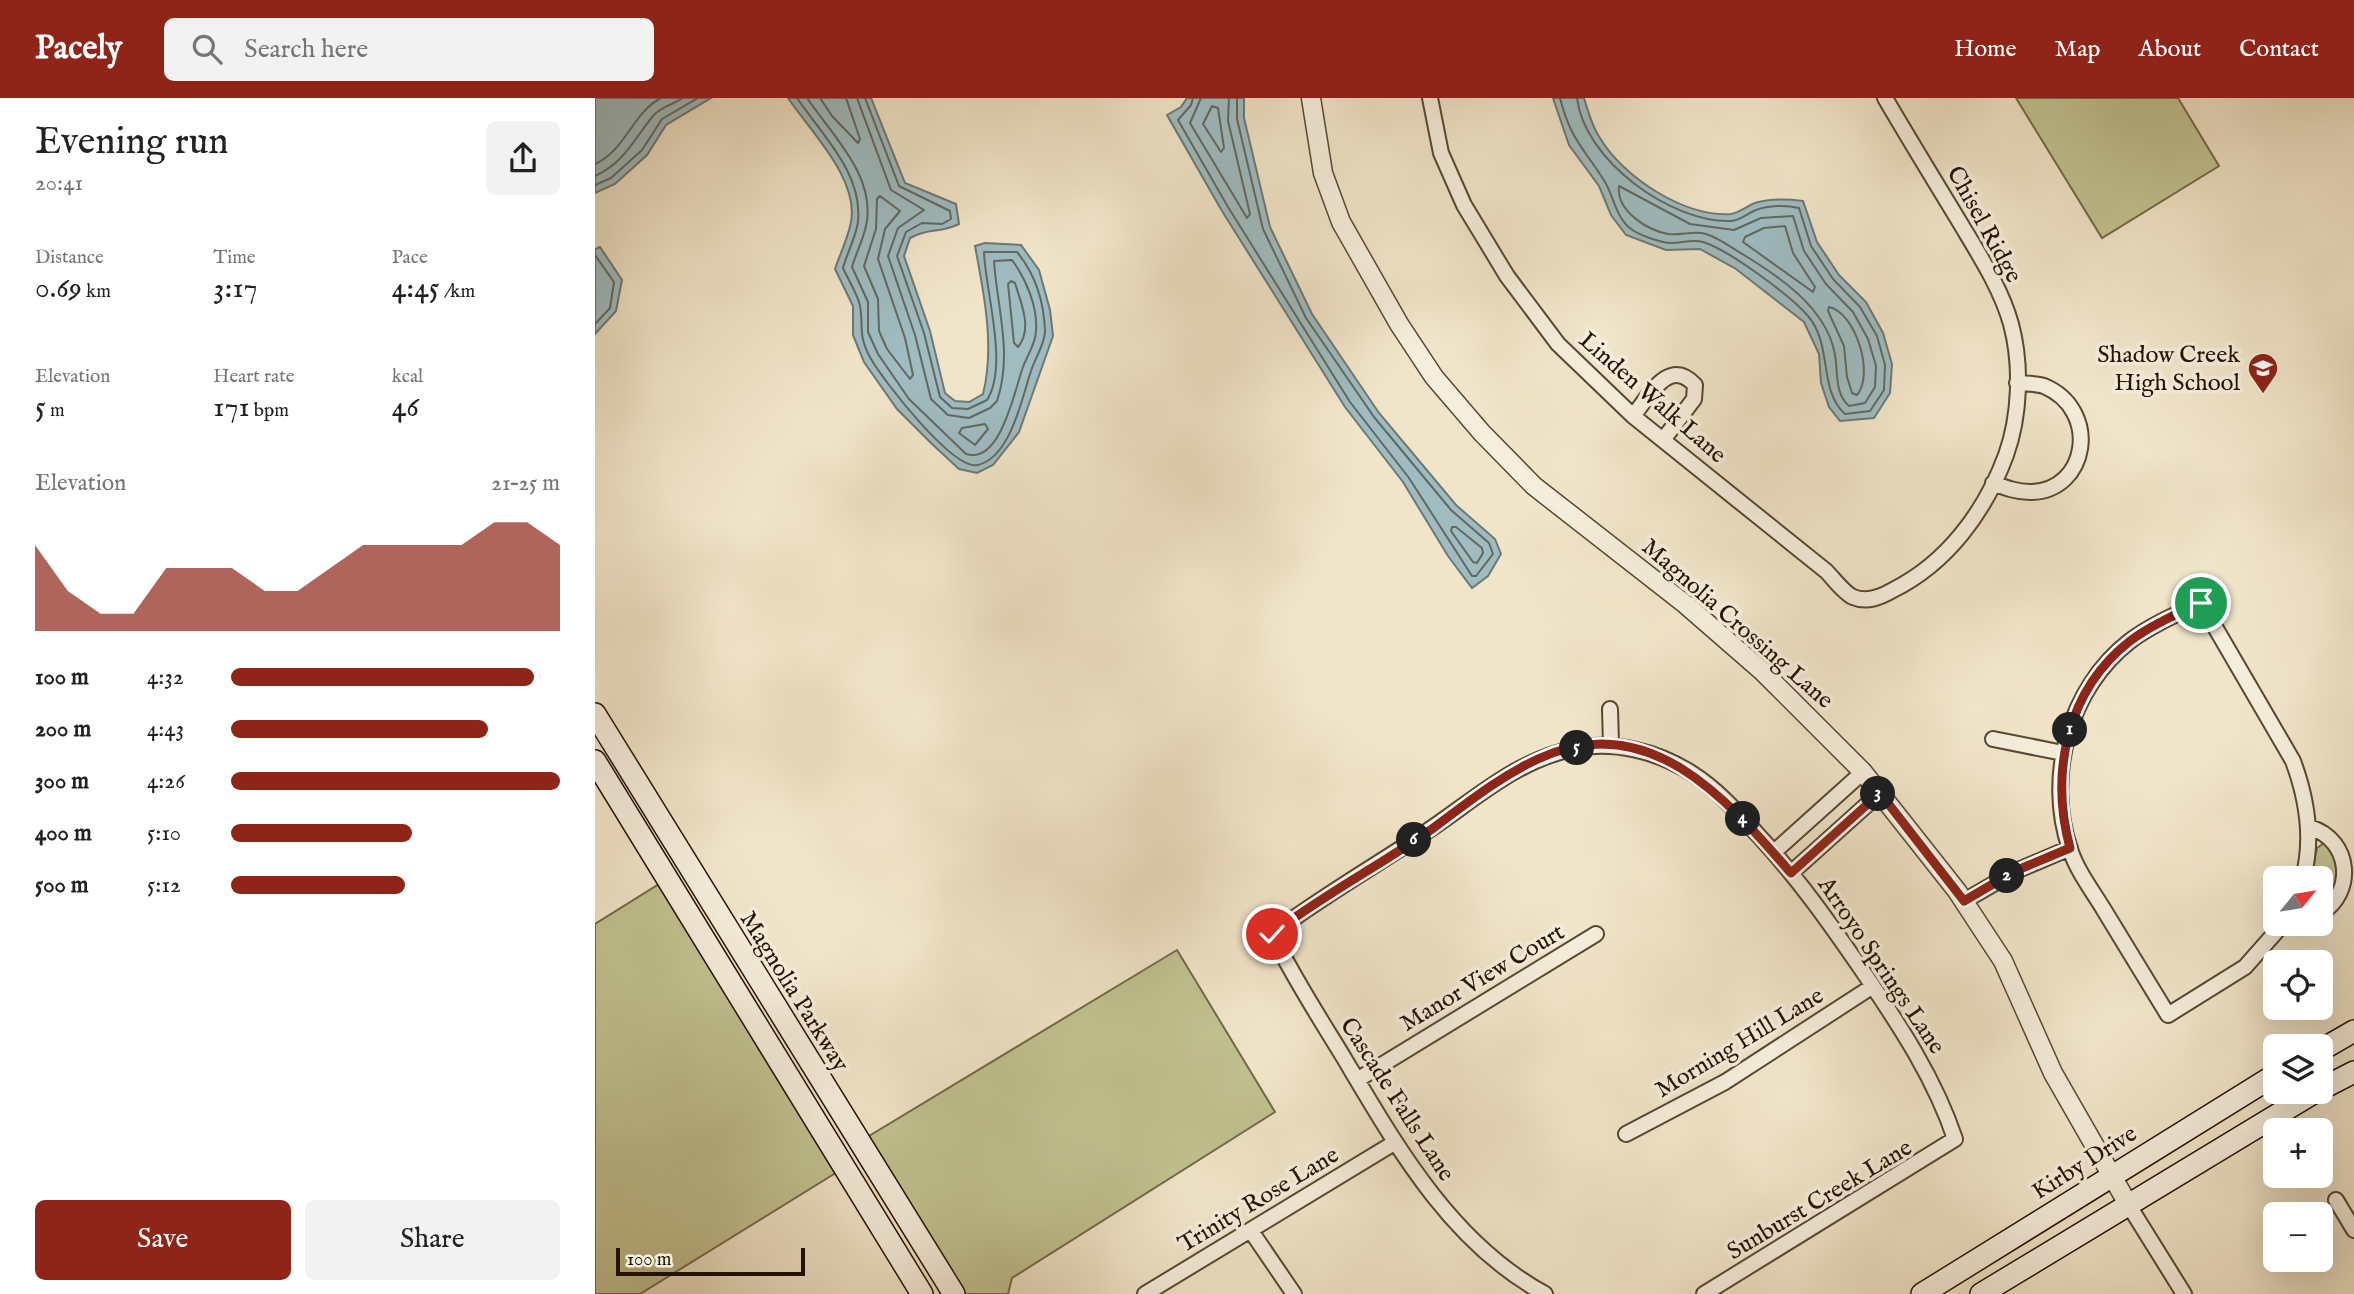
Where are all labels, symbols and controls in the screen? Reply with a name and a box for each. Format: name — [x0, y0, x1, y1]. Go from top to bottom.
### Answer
search box — [164, 18, 654, 81]
text: Pacely — [35, 28, 122, 70]
icon: search — [188, 30, 226, 68]
text: Search here — [244, 33, 368, 66]
text: Home — [1954, 34, 2017, 65]
text: Map — [2055, 34, 2101, 65]
text: About — [2139, 34, 2201, 65]
text: Contact — [2239, 34, 2319, 65]
text: Evening run — [35, 119, 229, 167]
button: share — [486, 121, 560, 195]
street label: Chisel Ridge — [1939, 161, 2028, 289]
text: 20:41 — [35, 169, 83, 198]
text: Distance — [35, 246, 104, 270]
text: Time — [213, 246, 256, 270]
text: Pace — [392, 246, 428, 270]
text: 0.69 — [35, 270, 82, 308]
text: 3:17 — [213, 270, 258, 308]
text: 4:45 — [392, 270, 440, 308]
text: km — [82, 280, 111, 304]
text: /km — [440, 280, 475, 304]
street label: Linden Walk Lane — [1572, 325, 1732, 471]
place label: Shadow Creek High School — [2097, 340, 2240, 399]
school or university icon: Shadow Creek High School — [2246, 351, 2280, 395]
text: Elevation — [35, 365, 110, 389]
text: Heart rate — [213, 365, 294, 389]
text: kcal — [392, 365, 423, 389]
text: 5 — [35, 389, 46, 427]
text: 171 — [213, 389, 250, 427]
text: 46 — [392, 389, 419, 427]
text: m — [46, 399, 65, 423]
text: bpm — [250, 399, 289, 423]
text: Elevation — [35, 469, 126, 498]
text: 21–25 m — [491, 469, 560, 498]
street label: Magnolia Crossing Lane — [1635, 532, 1839, 716]
pin — [2171, 573, 2231, 633]
icon: arrive — [2182, 584, 2220, 622]
text: 100 m — [35, 663, 89, 692]
text: 4:32 — [147, 663, 184, 692]
pin: 1 — [2053, 712, 2087, 748]
text: 200 m — [35, 715, 91, 744]
text: 4:43 — [147, 715, 184, 744]
text: 1 — [2066, 717, 2073, 741]
pin: 5 — [1559, 730, 1595, 766]
text: 5 — [1573, 735, 1580, 759]
text: 300 m — [35, 767, 89, 796]
text: 4:26 — [147, 767, 185, 796]
pin: 3 — [1861, 776, 1895, 812]
text: 3 — [1874, 781, 1881, 805]
pin: 4 — [1725, 802, 1761, 836]
text: 4 — [1738, 806, 1747, 830]
text: 400 m — [35, 819, 92, 848]
text: 5:10 — [147, 819, 181, 848]
pin: 6 — [1397, 822, 1431, 858]
text: 6 — [1409, 827, 1418, 851]
pin: 2 — [1989, 858, 2025, 894]
text: 2 — [2002, 863, 2011, 887]
north arrow — [2263, 866, 2333, 936]
map controls — [2263, 866, 2333, 1272]
street label: Arroyo Springs Lane — [1809, 870, 1952, 1060]
text: 500 m — [35, 871, 89, 900]
text: 5:12 — [147, 871, 181, 900]
pin — [1242, 904, 1302, 964]
street label: Magnolia Parkway — [732, 906, 856, 1078]
icon: check — [1253, 915, 1291, 953]
street label: Manor View Court — [1395, 917, 1571, 1040]
button: locate — [2263, 950, 2333, 1020]
street label: Morning Hill Lane — [1650, 981, 1830, 1106]
street label: Cascade Falls Lane — [1332, 1012, 1461, 1188]
button: layers — [2263, 1034, 2333, 1104]
button: + — [2263, 1118, 2333, 1188]
street label: Kirby Drive — [2026, 1119, 2143, 1208]
street label: Sunburst Creek Lane — [1722, 1133, 1918, 1268]
street label: Trinity Rose Lane — [1173, 1140, 1345, 1261]
button: Save — [35, 1200, 291, 1280]
button: Share — [305, 1200, 560, 1280]
button: − — [2263, 1202, 2333, 1272]
scale bar — [616, 1245, 805, 1277]
text: 100 m — [627, 1248, 671, 1272]

